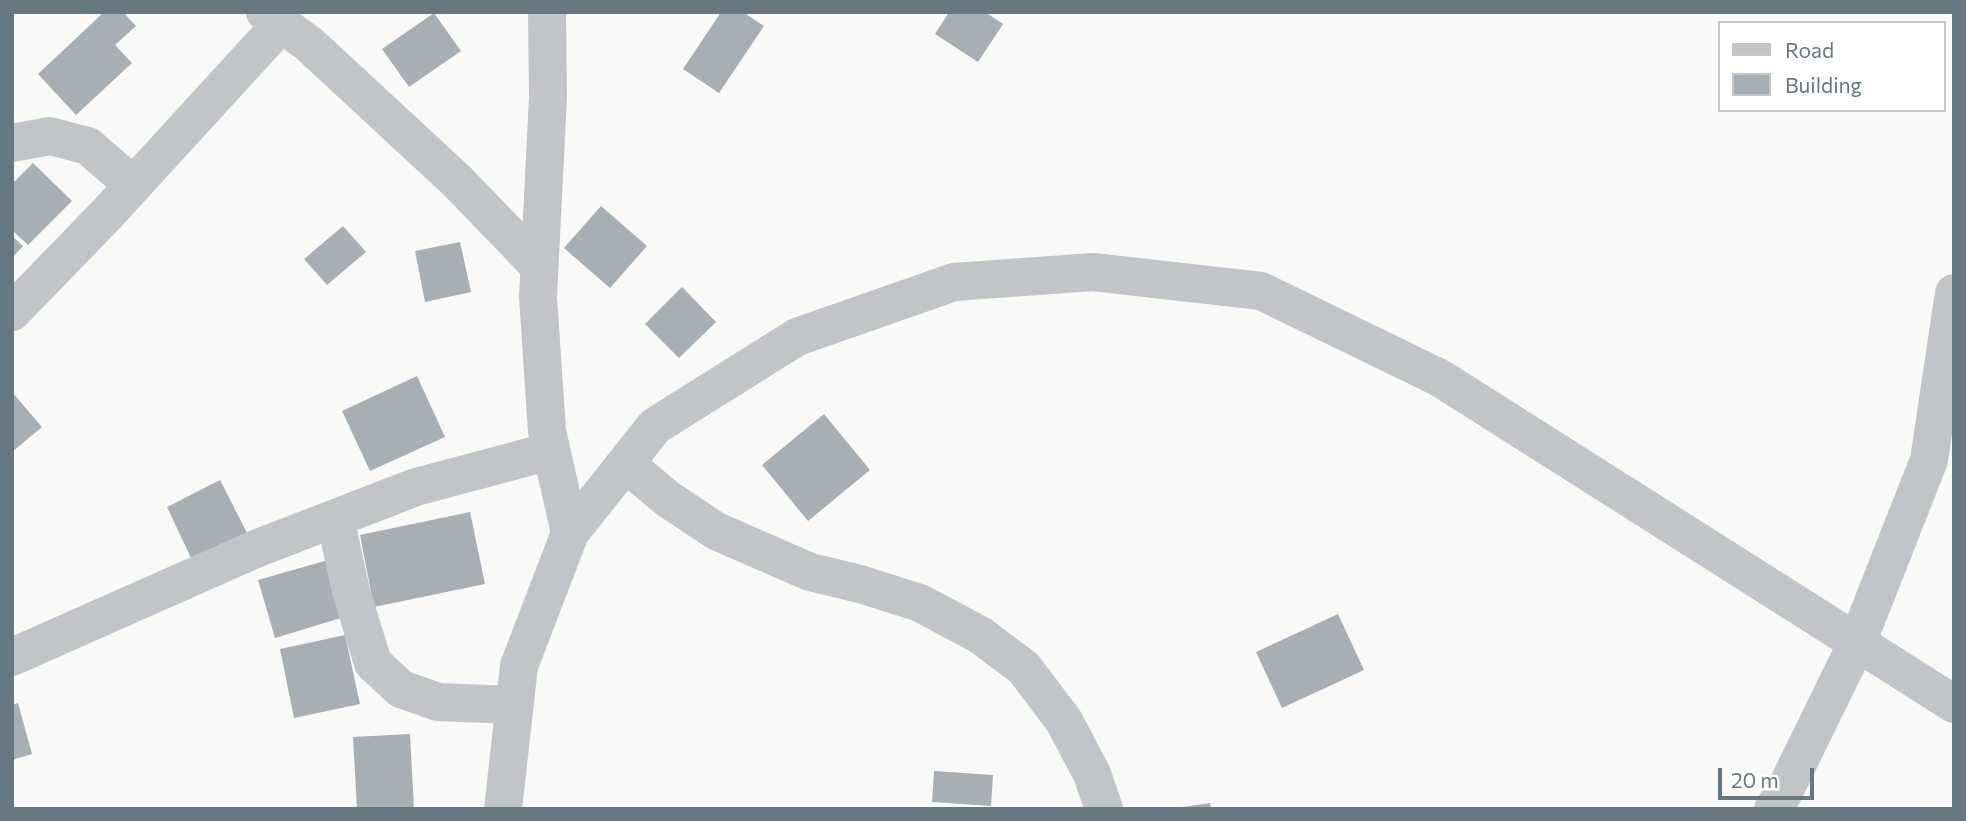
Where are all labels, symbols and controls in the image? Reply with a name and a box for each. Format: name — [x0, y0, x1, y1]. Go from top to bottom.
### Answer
legend — [1717, 21, 1945, 112]
text: Road — [1785, 37, 1834, 62]
text: Building — [1785, 72, 1862, 97]
scale bar — [1721, 754, 1817, 798]
text: 20 m — [1731, 767, 1779, 792]

